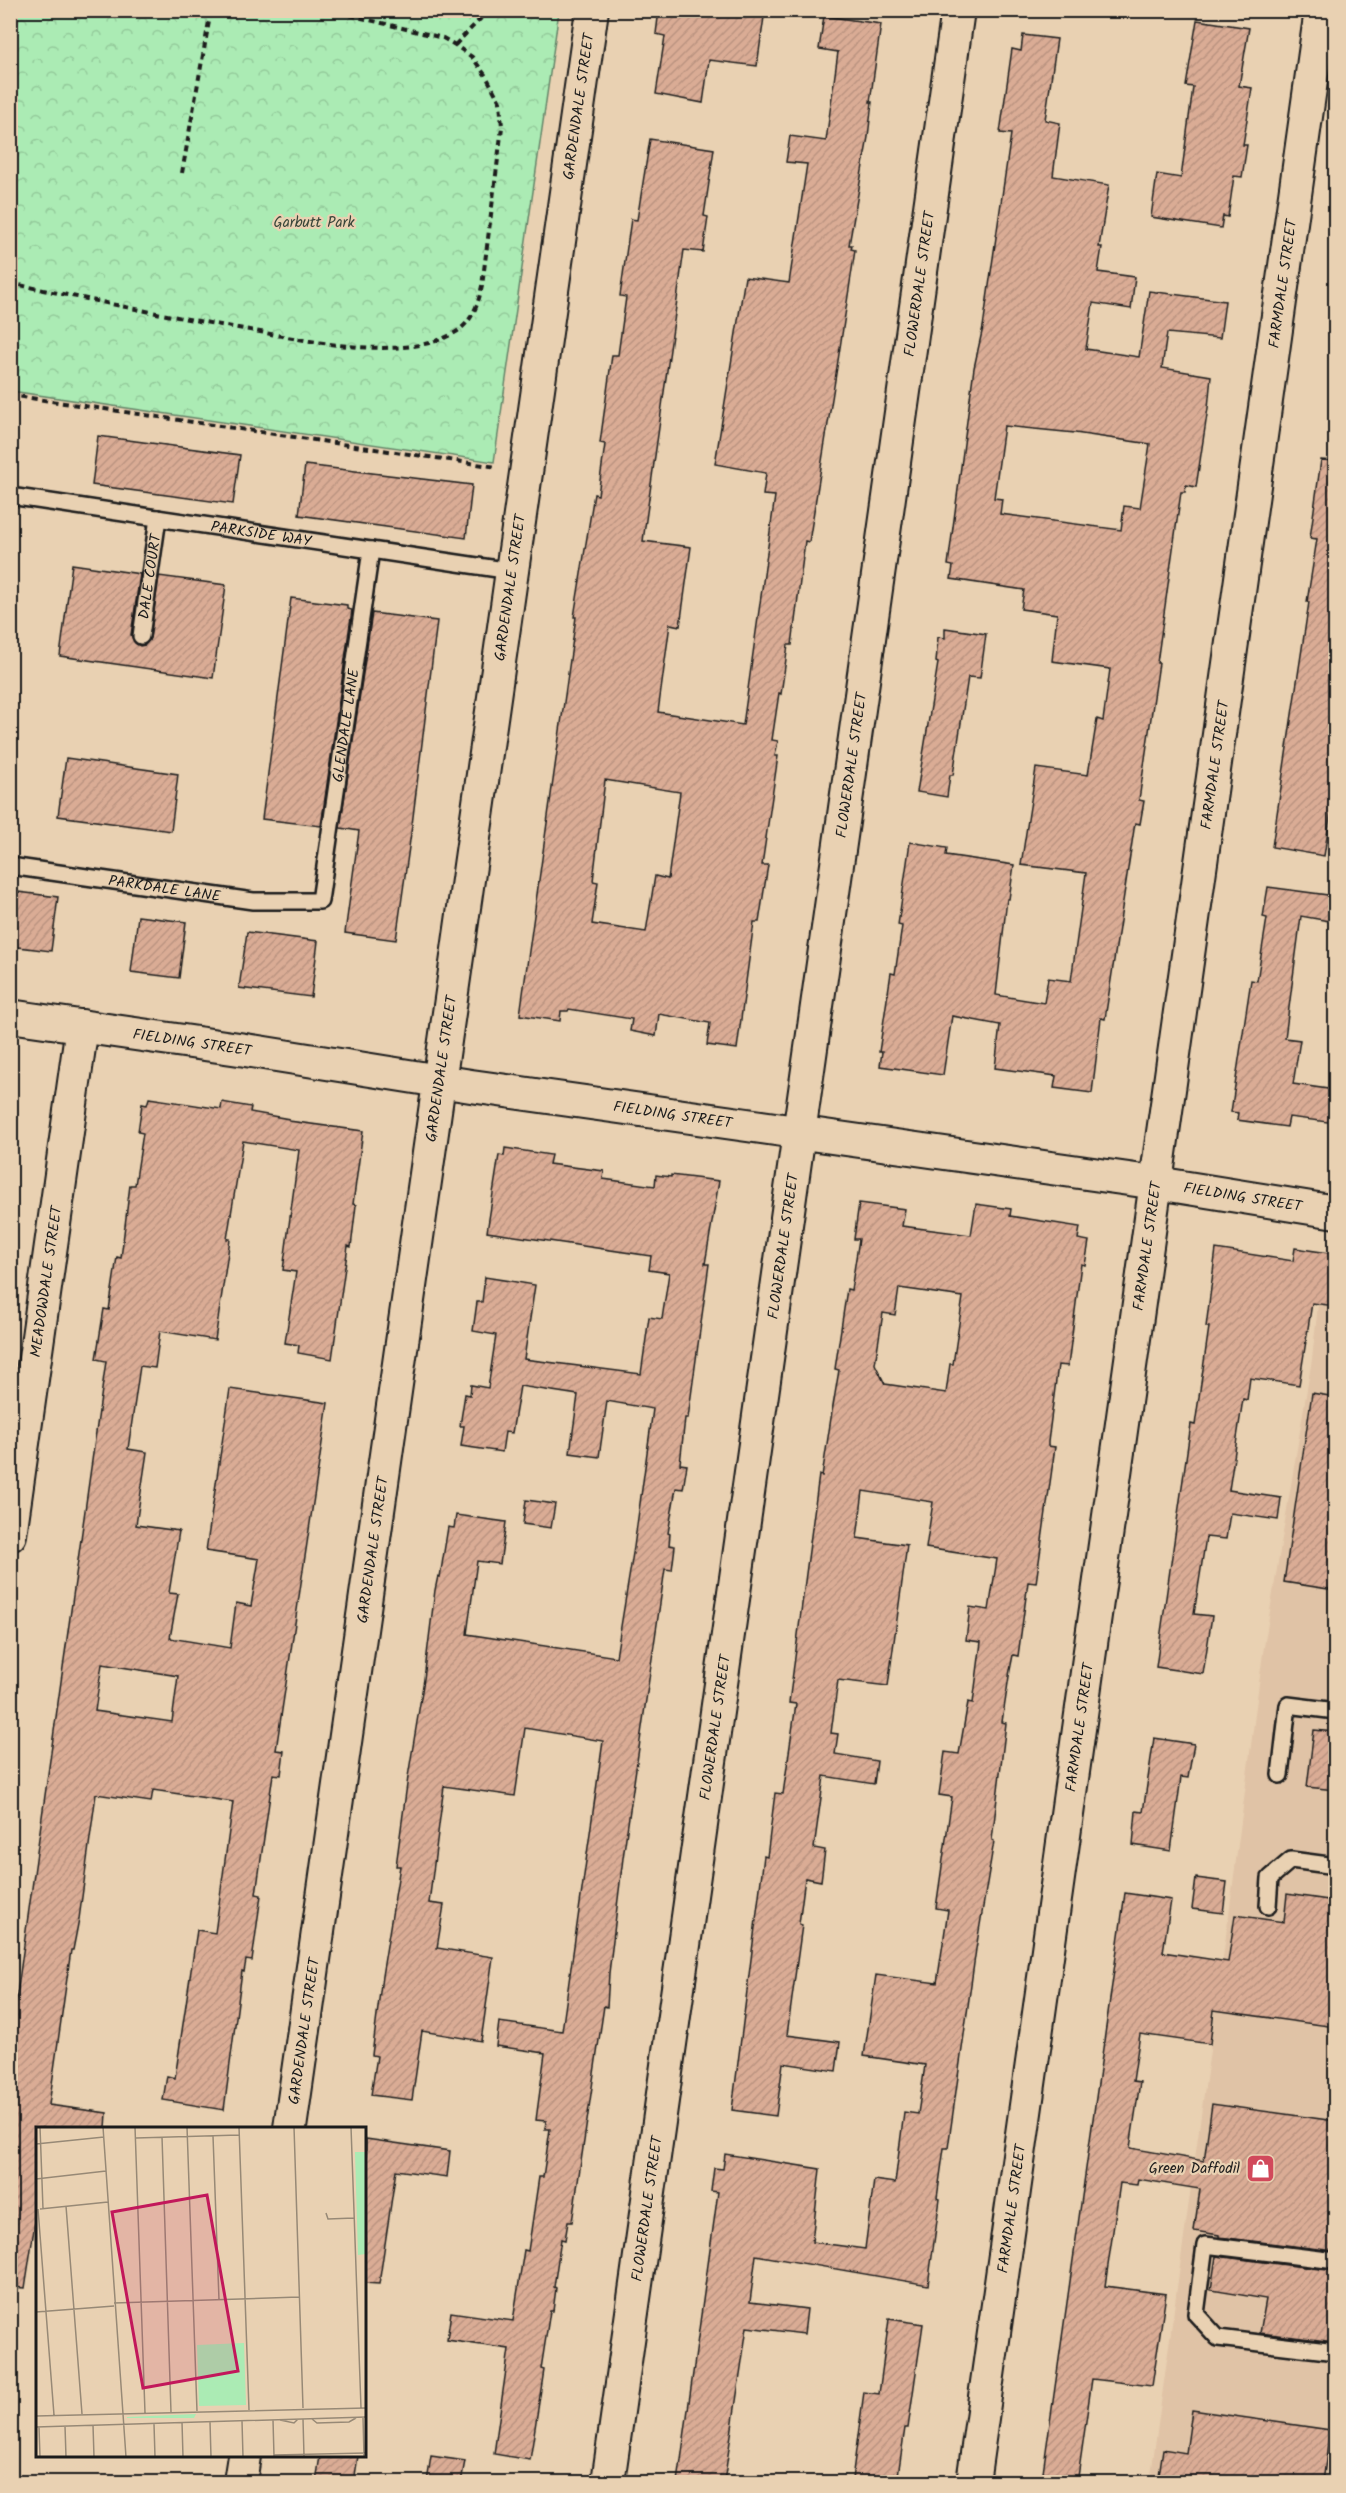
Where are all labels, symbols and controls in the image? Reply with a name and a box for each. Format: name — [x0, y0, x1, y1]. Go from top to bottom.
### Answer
street label: GARDENDALE STREET — [557, 30, 602, 181]
street label: FLOWERDALE STREET — [898, 208, 943, 358]
park label: Garbutt Park — [273, 211, 355, 235]
street label: FARMDALE STREET — [1263, 216, 1305, 350]
street label: GARDENDALE STREET — [488, 511, 533, 663]
street label: PARKSIDE WAY — [209, 515, 314, 554]
street label: DALE COURT — [133, 531, 169, 621]
street label: GLENDALE LANE — [326, 666, 367, 784]
street label: FLOWERDALE STREET — [830, 689, 875, 840]
street label: FARMDALE STREET — [1195, 697, 1237, 831]
street label: PARKDALE LANE — [107, 869, 223, 909]
street label: GARDENDALE STREET — [420, 992, 465, 1144]
street label: FIELDING STREET — [131, 1023, 255, 1064]
street label: FIELDING STREET — [612, 1095, 735, 1136]
street label: FLOWERDALE STREET — [762, 1170, 806, 1321]
street label: FIELDING STREET — [1182, 1176, 1305, 1220]
street label: FARMDALE STREET — [1127, 1178, 1169, 1312]
street label: MEADOWDALE STREET — [24, 1203, 70, 1359]
street label: GARDENDALE STREET — [351, 1473, 396, 1625]
street label: FLOWERDALE STREET — [694, 1651, 738, 1802]
street label: FARMDALE STREET — [1059, 1660, 1101, 1794]
street label: GARDENDALE STREET — [283, 1954, 327, 2106]
inset map — [36, 2127, 366, 2457]
street label: FLOWERDALE STREET — [626, 2133, 670, 2283]
street label: FARMDALE STREET — [992, 2141, 1034, 2275]
shop icon: Green Daffodil — [1245, 2152, 1277, 2184]
place label: Green Daffodil — [1149, 2157, 1240, 2181]

